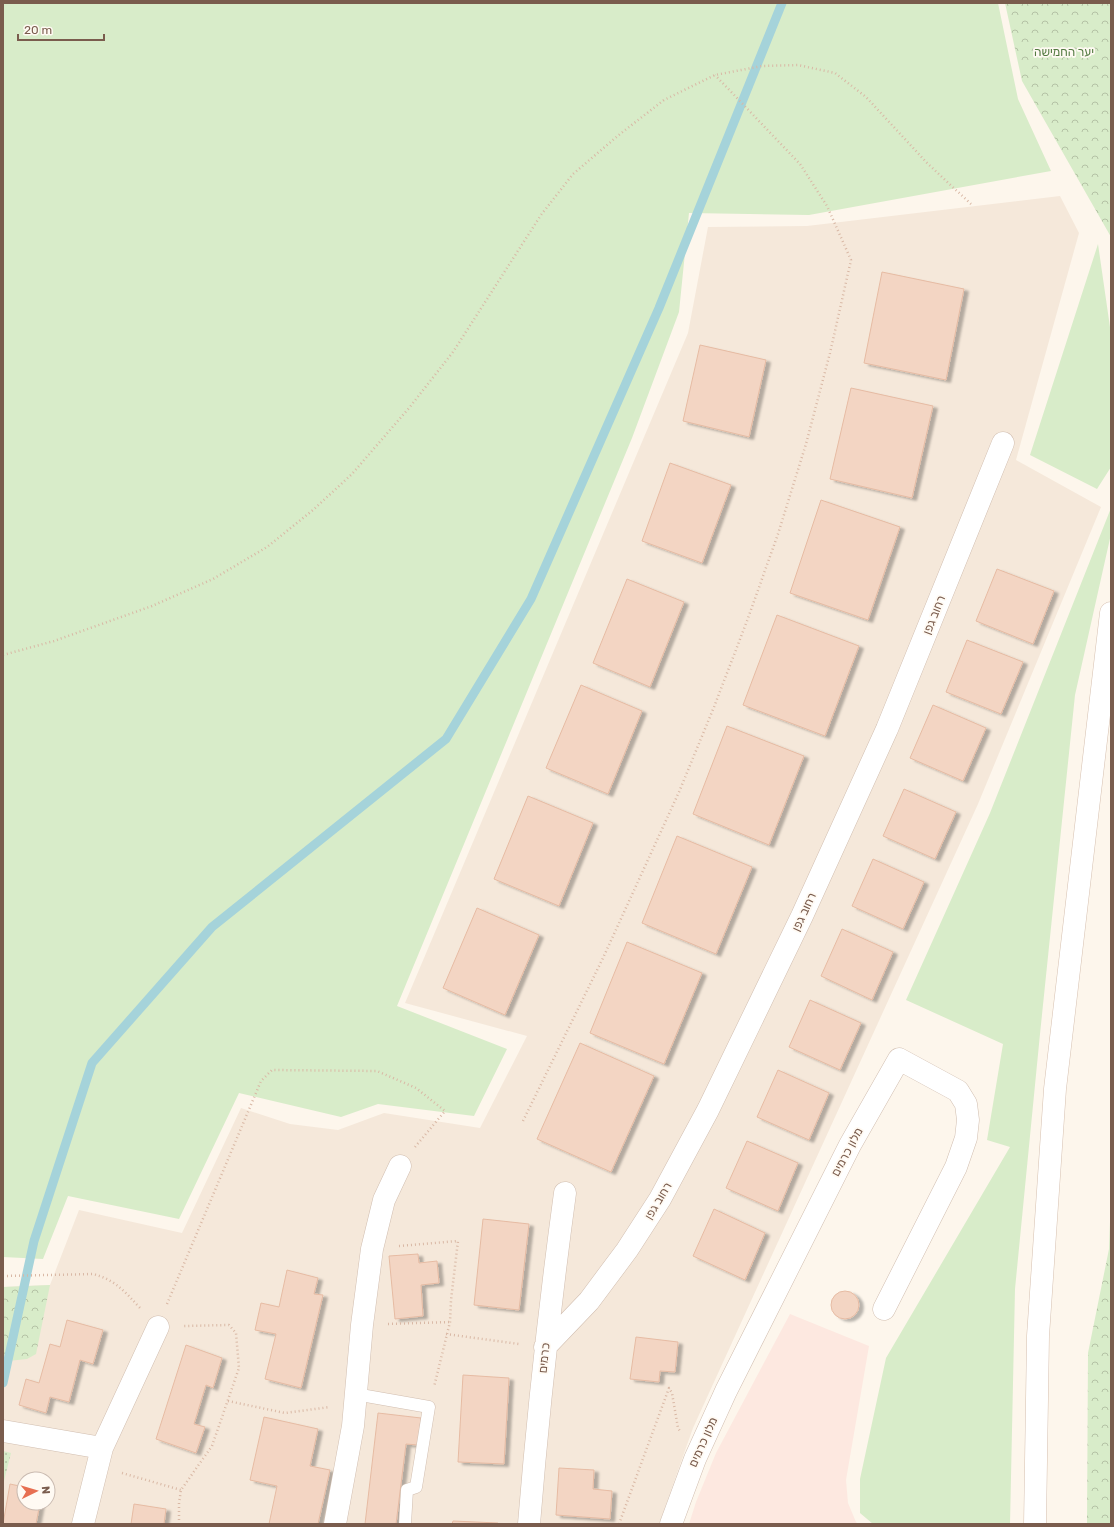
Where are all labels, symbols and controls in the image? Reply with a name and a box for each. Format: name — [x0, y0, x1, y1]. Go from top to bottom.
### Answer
scale bar — [18, 16, 104, 42]
text: 20 m — [24, 23, 52, 37]
park label: יער החמישה — [1034, 45, 1094, 59]
street label: רחוב גפן — [920, 593, 948, 637]
street label: רחוב גפן — [789, 890, 819, 934]
street label: מלון כרמים — [828, 1125, 866, 1179]
street label: רחוב גפן — [641, 1180, 675, 1222]
street label: כרמים — [535, 1342, 553, 1374]
street label: מלון כרמים — [686, 1415, 720, 1469]
north arrow — [16, 1471, 56, 1511]
text: N — [39, 1486, 52, 1495]

